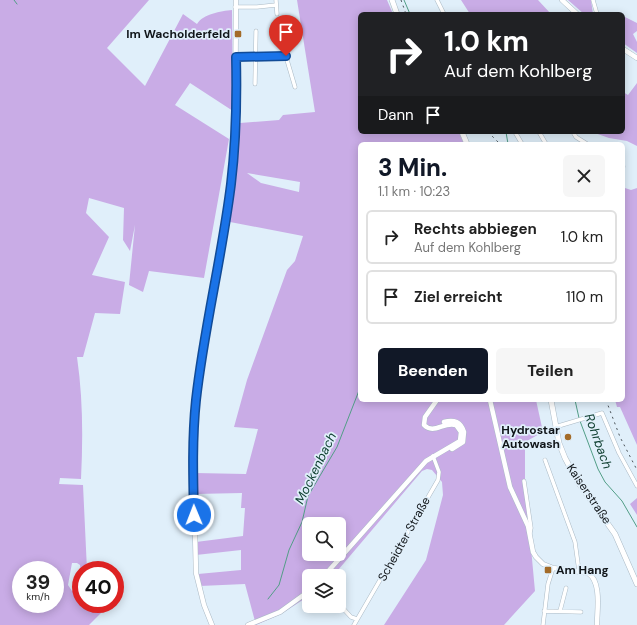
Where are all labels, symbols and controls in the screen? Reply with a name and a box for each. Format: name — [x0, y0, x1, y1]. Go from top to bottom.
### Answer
pin — [269, 15, 303, 56]
icon: arrive — [275, 21, 297, 43]
text: 1.0 km — [444, 23, 529, 60]
place label: Im Wacholderfeld — [126, 26, 230, 42]
icon: right — [378, 28, 430, 80]
marker: Im Wacholderfeld — [233, 29, 243, 39]
text: Auf dem Kohlberg — [444, 59, 592, 83]
icon: arrive — [422, 104, 444, 126]
text: Dann — [378, 105, 414, 125]
text: 3 Min. — [378, 152, 447, 183]
button: close — [563, 155, 605, 197]
text: 1.1 km · 10:23 — [378, 183, 450, 200]
text: Rechts abbiegen — [414, 219, 537, 239]
icon: right — [380, 226, 402, 248]
text: 1.0 km — [561, 227, 603, 247]
text: Auf dem Kohlberg — [414, 239, 521, 256]
icon: arrive — [380, 286, 402, 308]
text: Ziel erreicht — [414, 287, 503, 307]
text: 110 m — [566, 287, 603, 307]
button: Beenden — [378, 348, 488, 394]
button: Teilen — [496, 348, 605, 394]
water label: Rohrbach — [581, 411, 616, 471]
place label: Hydrostar Autowash — [501, 422, 560, 452]
water label: Mockenbach — [291, 430, 340, 507]
marker: Hydrostar Autowash — [563, 432, 573, 442]
street label: Kaiserstraße — [563, 461, 615, 527]
position arrow — [173, 494, 215, 536]
street label: Scheidter Straße — [374, 494, 434, 584]
map controls — [302, 517, 346, 613]
button: search — [302, 517, 346, 561]
speed limit sign: 40 — [72, 561, 124, 613]
place label: Am Hang — [556, 562, 609, 578]
marker: Am Hang — [543, 565, 553, 575]
text: 39 — [26, 569, 50, 595]
button: layers — [302, 569, 346, 613]
text: km/h — [26, 590, 50, 603]

